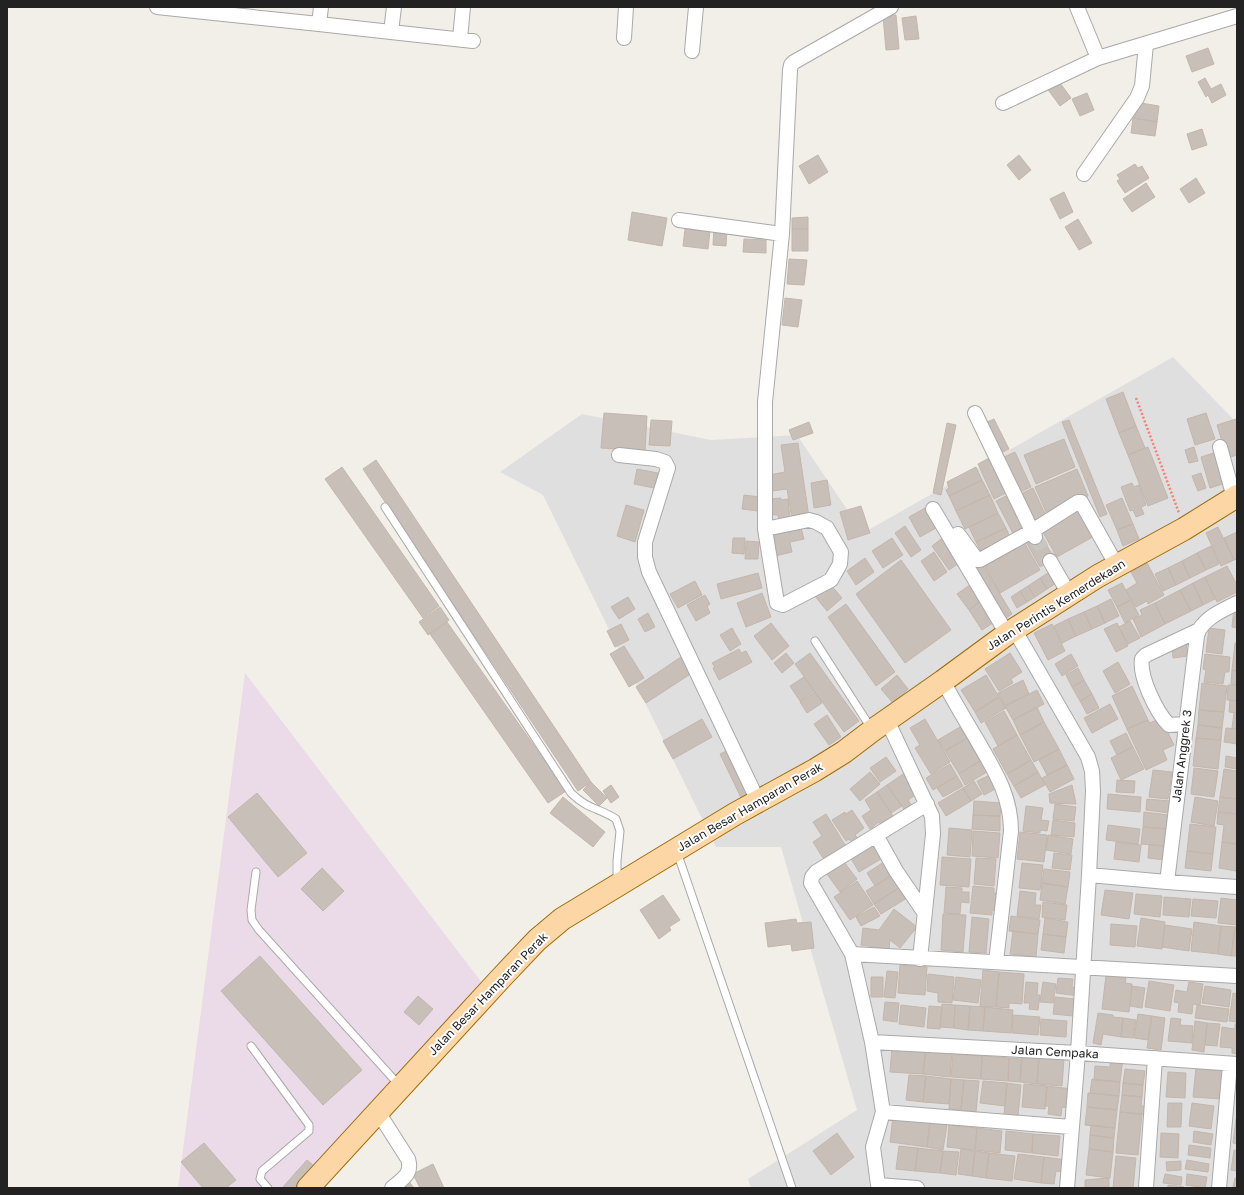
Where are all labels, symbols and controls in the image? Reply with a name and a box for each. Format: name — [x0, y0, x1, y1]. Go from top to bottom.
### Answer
street label: Jalan Perintis Kemerdekaan — [984, 556, 1128, 654]
street label: Jalan Anggrek 3 — [1168, 709, 1195, 803]
street label: Jalan Besar Hamparan Perak — [674, 759, 825, 854]
street label: Jalan Besar Hamparan Perak — [425, 929, 551, 1058]
street label: Jalan Cempaka — [1011, 1042, 1099, 1061]

